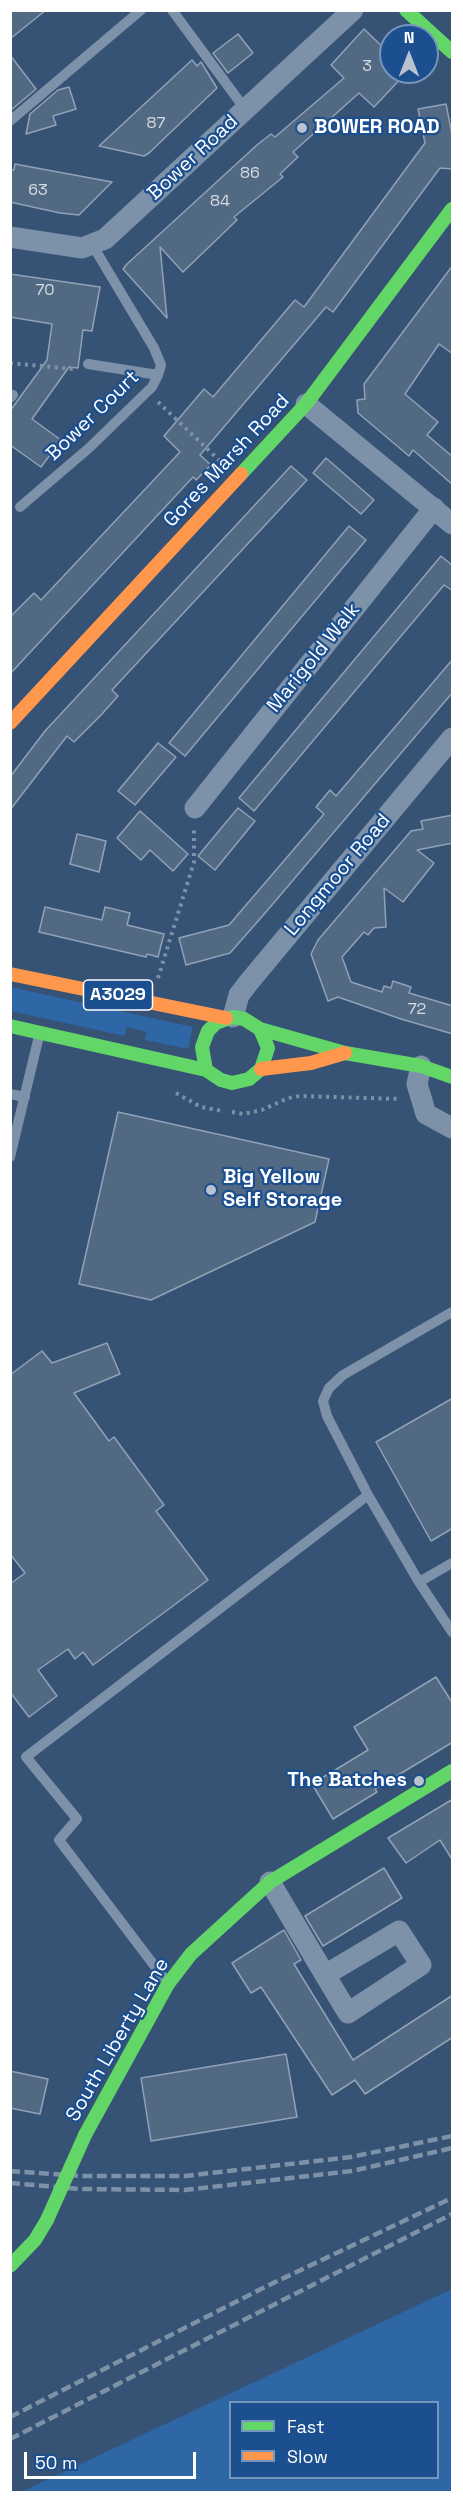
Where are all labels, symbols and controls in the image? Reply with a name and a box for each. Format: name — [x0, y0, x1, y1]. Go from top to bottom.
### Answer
north arrow — [379, 24, 439, 84]
text: N — [404, 27, 414, 48]
house number: 3 — [362, 57, 372, 77]
street label: Bower Road — [143, 110, 243, 206]
house number: 87 — [147, 114, 165, 134]
place label: BOWER ROAD — [314, 116, 439, 140]
marker: BOWER ROAD — [295, 121, 309, 135]
house number: 86 — [240, 164, 260, 184]
house number: 63 — [28, 181, 48, 201]
house number: 84 — [210, 192, 230, 212]
house number: 70 — [35, 281, 55, 301]
street label: Bower Court — [42, 366, 144, 466]
street label: Gores Marsh Road — [159, 389, 295, 533]
street label: Marigold Walk — [263, 598, 365, 718]
street label: Longmoor Road — [280, 809, 396, 941]
road number: A3029 — [84, 980, 152, 1010]
house number: 72 — [408, 1000, 426, 1020]
place label: Big Yellow Self Storage — [223, 1166, 342, 1213]
marker: Big Yellow Self Storage — [204, 1183, 218, 1197]
place label: The Batches — [287, 1769, 407, 1793]
marker: The Batches — [412, 1774, 426, 1788]
street label: South Liberty Lane — [61, 1954, 175, 2126]
legend — [229, 2401, 439, 2479]
text: Fast — [287, 2415, 324, 2438]
scale bar — [27, 2440, 200, 2478]
text: Slow — [287, 2445, 328, 2468]
text: 50 m — [35, 2451, 77, 2474]

